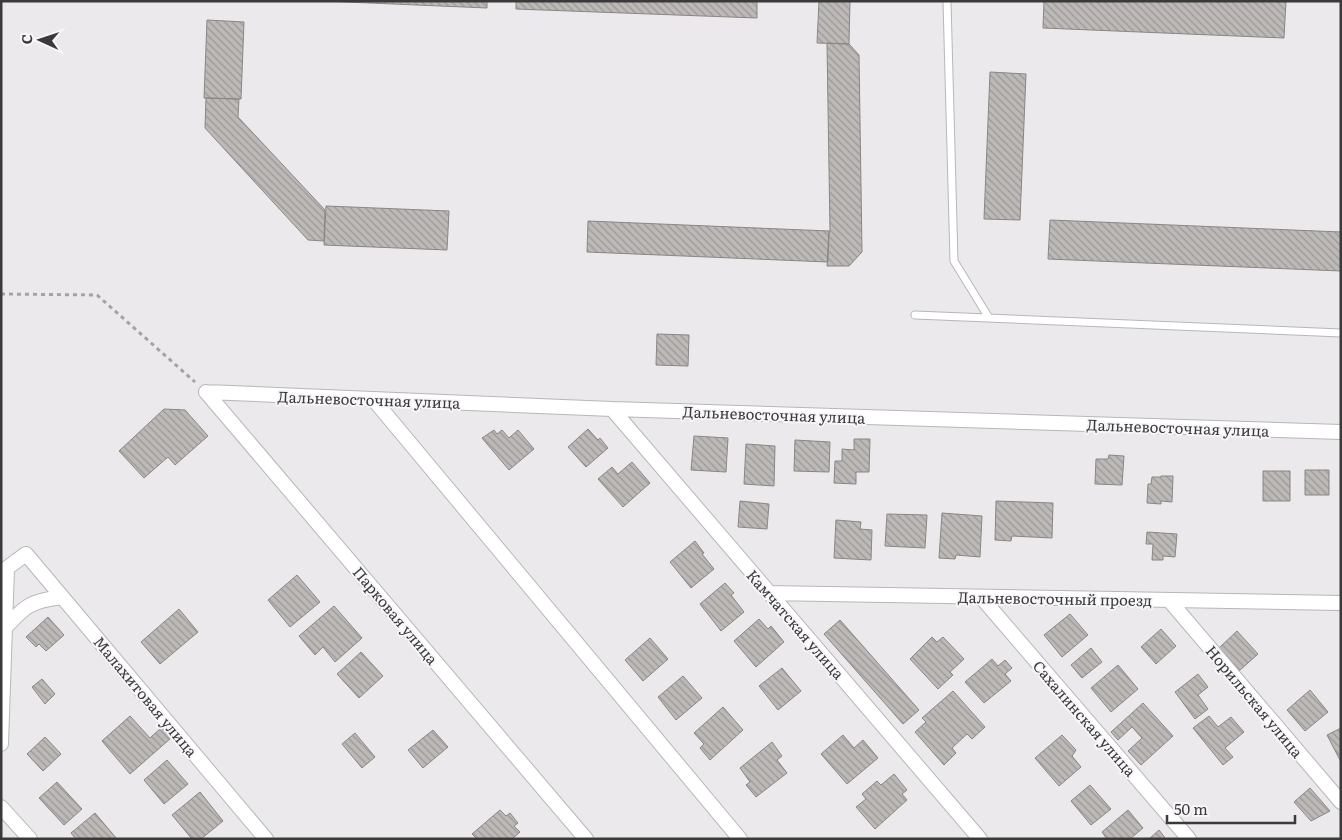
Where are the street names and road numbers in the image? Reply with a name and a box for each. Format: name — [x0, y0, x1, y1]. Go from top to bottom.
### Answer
street label: Дальневосточная улица — [277, 384, 462, 414]
street label: Дальневосточная улица — [682, 399, 867, 429]
street label: Дальневосточная улица — [1086, 412, 1271, 442]
street label: Парковая улица — [348, 561, 445, 670]
street label: Камчатская улица — [742, 564, 851, 685]
street label: Дальневосточный проезд — [958, 585, 1152, 611]
street label: Малахитовая улица — [89, 631, 204, 762]
street label: Норильская улица — [1201, 640, 1310, 763]
street label: Сахалинская улица — [1028, 655, 1143, 782]

